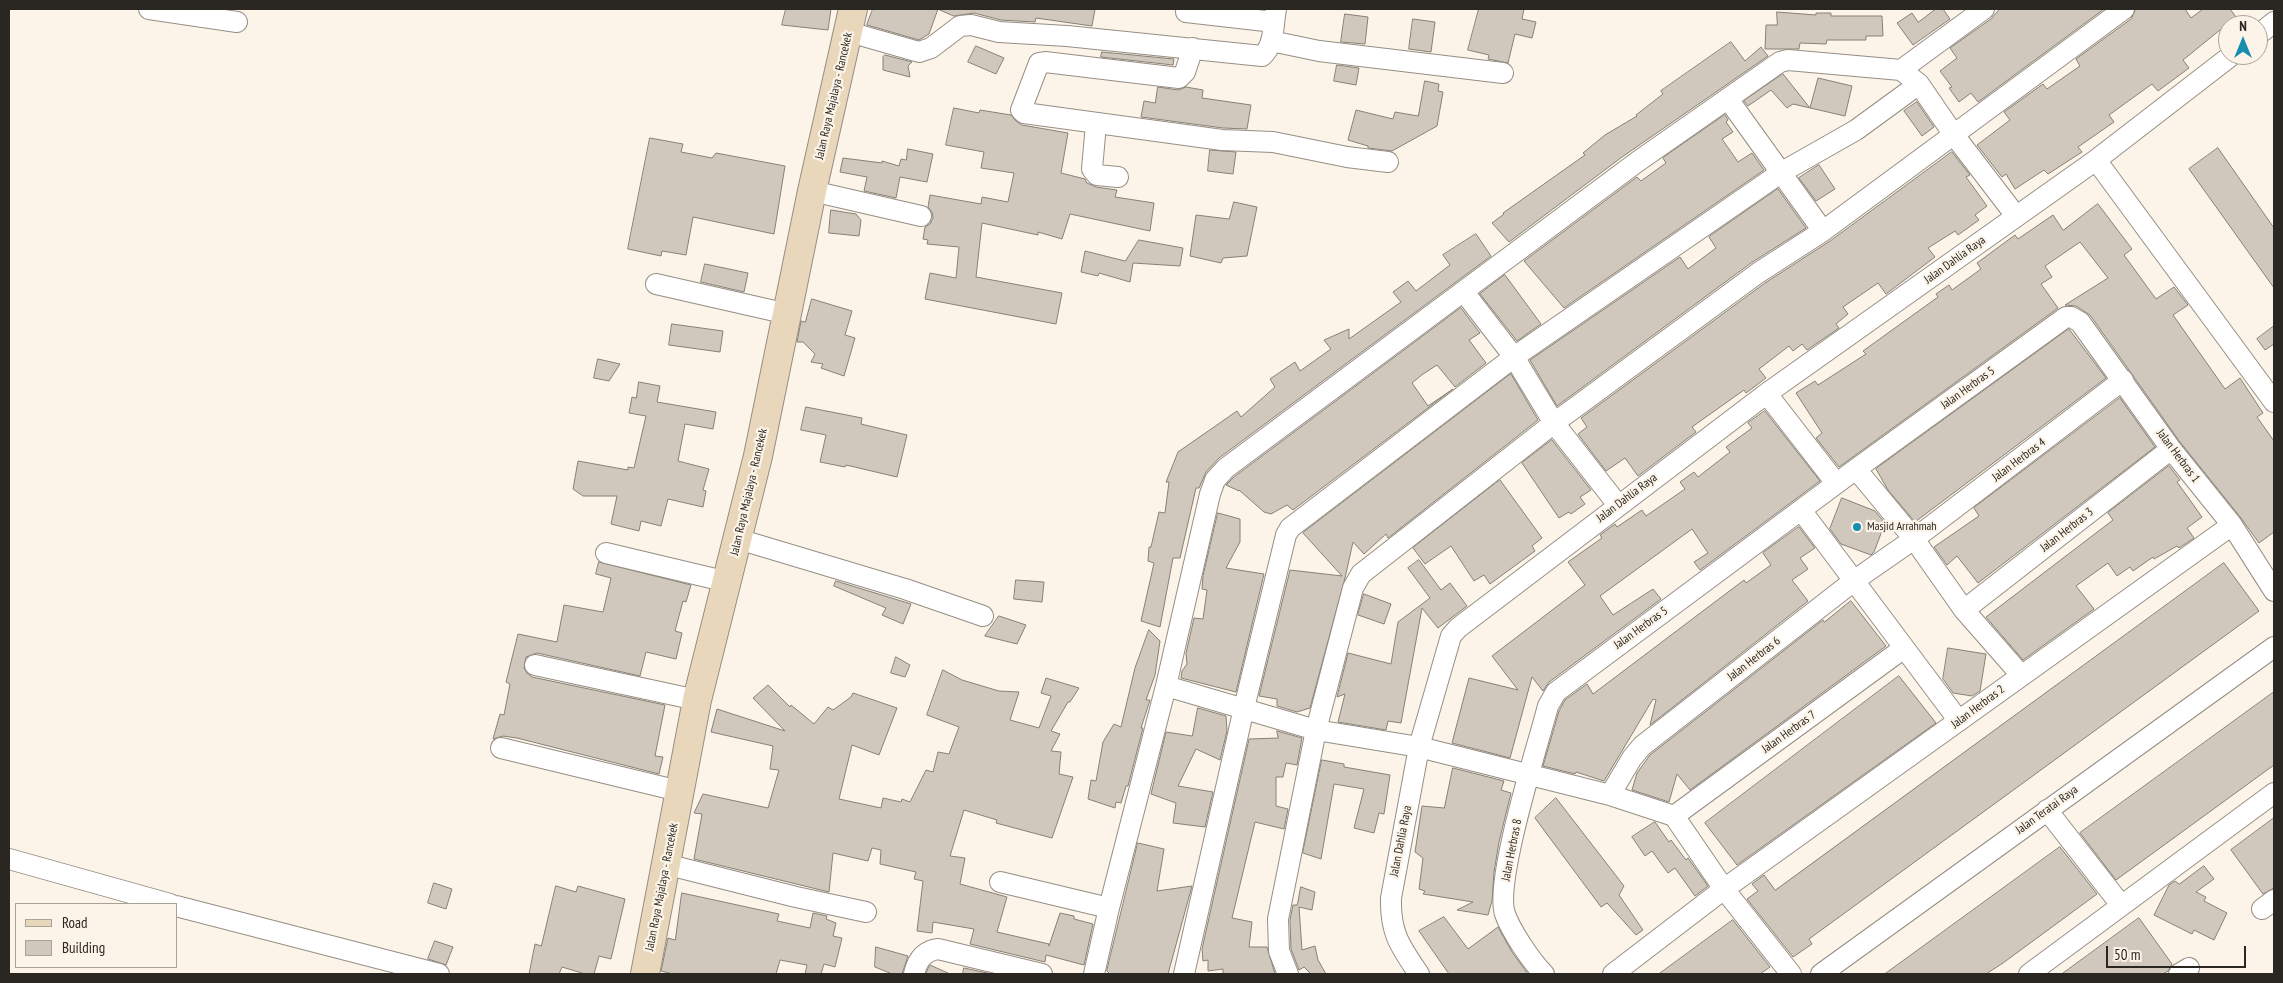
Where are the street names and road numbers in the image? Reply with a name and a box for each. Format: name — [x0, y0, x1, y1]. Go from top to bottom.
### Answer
street label: Jalan Raya Majalaya - Rancekek — [812, 31, 856, 161]
street label: Jalan Dahlia Raya — [1922, 233, 1988, 287]
street label: Jalan Herbras 5 — [1938, 364, 1998, 412]
street label: Jalan Herbras 1 — [2153, 426, 2203, 486]
street label: Jalan Raya Majalaya - Rancekek — [727, 427, 771, 557]
street label: Jalan Herbras 4 — [1989, 435, 2049, 485]
street label: Jalan Dahlia Raya — [1594, 471, 1660, 525]
street label: Jalan Herbras 3 — [2038, 505, 2096, 555]
street label: Jalan Herbras 5 — [1611, 604, 1671, 652]
street label: Jalan Herbras 6 — [1725, 634, 1783, 684]
street label: Jalan Herbras 2 — [1948, 682, 2008, 732]
street label: Jalan Herbras 7 — [1759, 708, 1819, 756]
street label: Jalan Teratai Raya — [2013, 783, 2081, 837]
street label: Jalan Dahlia Raya — [1387, 804, 1415, 878]
street label: Jalan Herbras 8 — [1499, 818, 1525, 882]
street label: Jalan Raya Majalaya - Rancekek — [643, 822, 681, 952]

